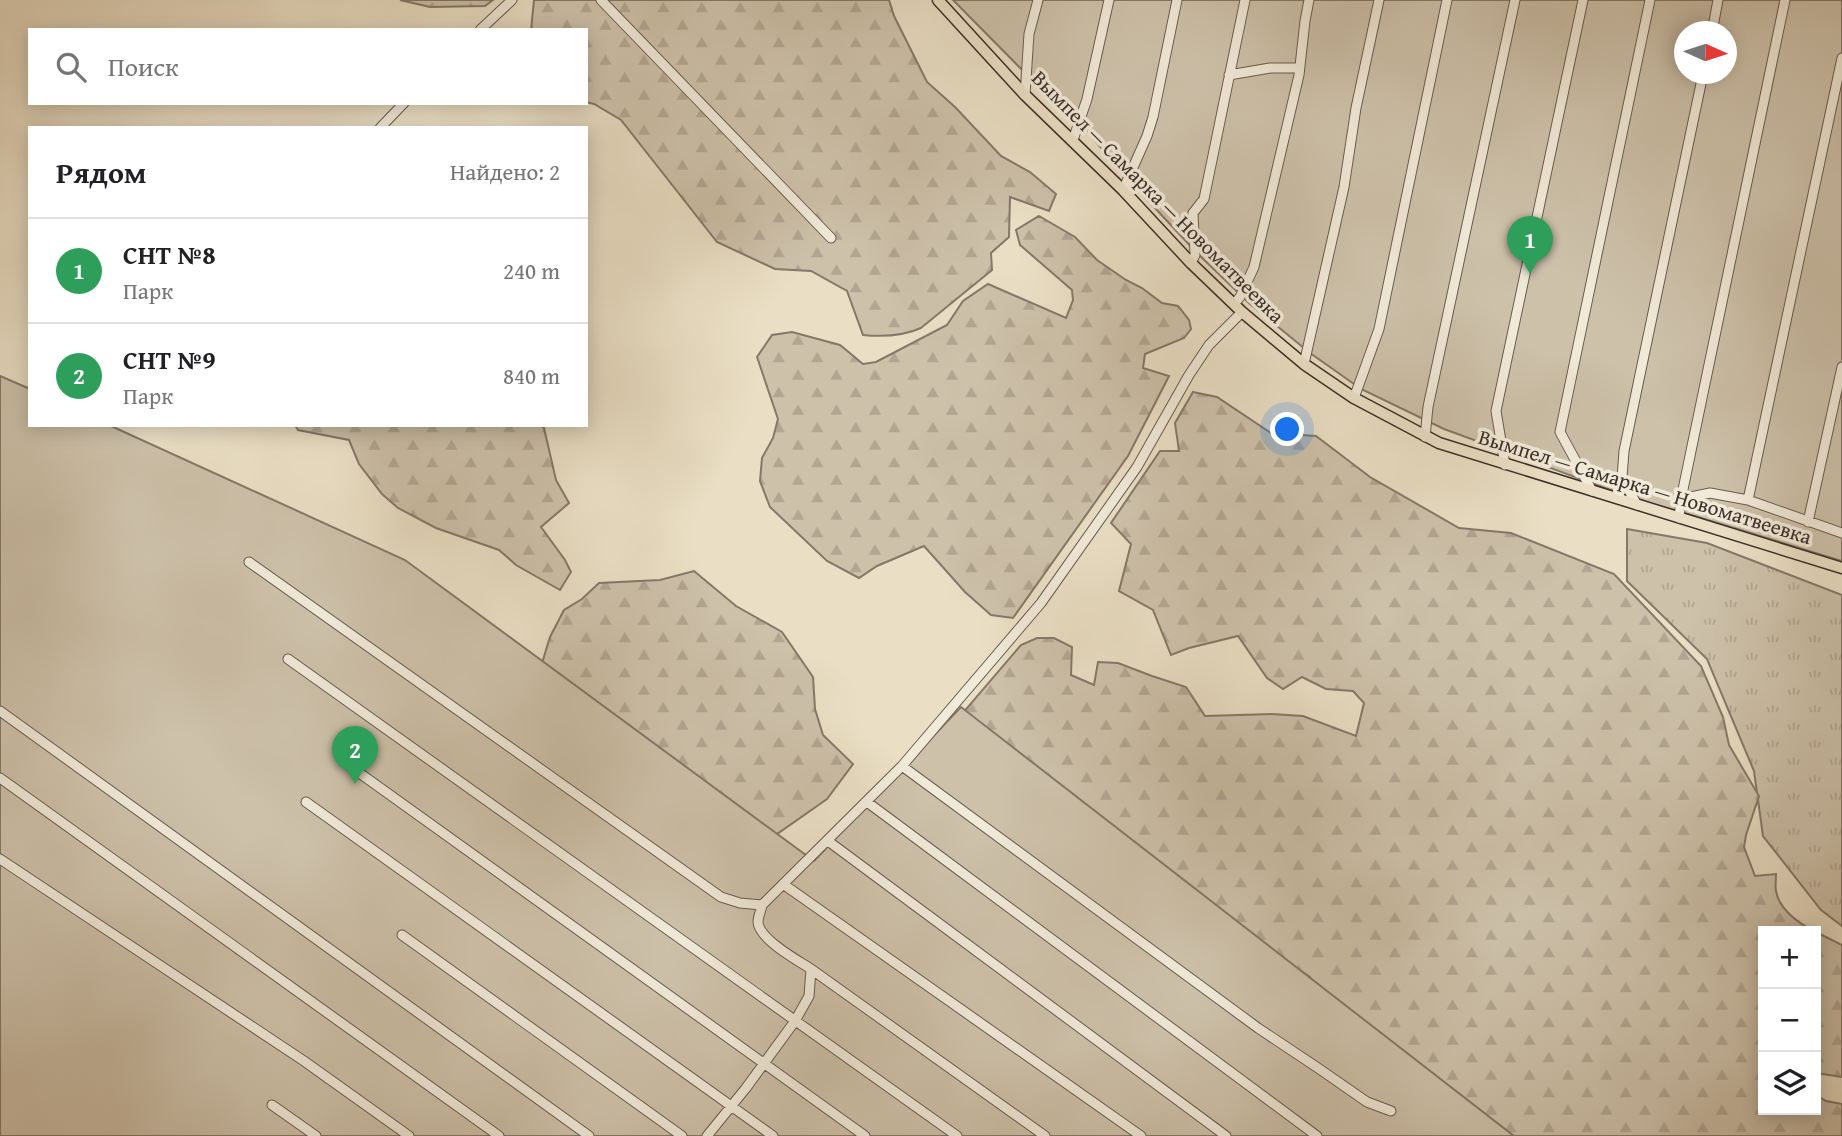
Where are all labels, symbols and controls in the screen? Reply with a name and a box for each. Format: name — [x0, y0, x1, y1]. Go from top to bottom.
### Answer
north arrow — [1674, 21, 1737, 84]
search box — [28, 28, 588, 105]
text: Поиск — [108, 47, 179, 86]
icon: search — [52, 48, 90, 86]
street label: Вымпел — Самарка — Новоматвеевка — [1025, 63, 1292, 330]
text: Рядом — [56, 150, 147, 194]
text: Найдено: 2 — [450, 155, 560, 188]
pin: 1 — [1507, 216, 1553, 274]
text: СНТ №8 — [123, 235, 216, 274]
text: 1 — [73, 254, 85, 287]
text: 240 m — [503, 254, 560, 287]
text: Парк — [123, 274, 173, 307]
text: СНТ №9 — [123, 340, 216, 379]
text: 2 — [73, 359, 85, 392]
text: 840 m — [503, 359, 560, 392]
text: Парк — [123, 379, 173, 412]
your location — [1270, 412, 1304, 446]
street label: Вымпел — Самарка — Новоматвеевка — [1475, 421, 1815, 552]
pin: 2 — [332, 726, 378, 784]
map controls — [1758, 926, 1821, 1115]
button: + — [1758, 926, 1821, 989]
button: − — [1758, 989, 1821, 1052]
button: layers — [1758, 1052, 1821, 1115]

